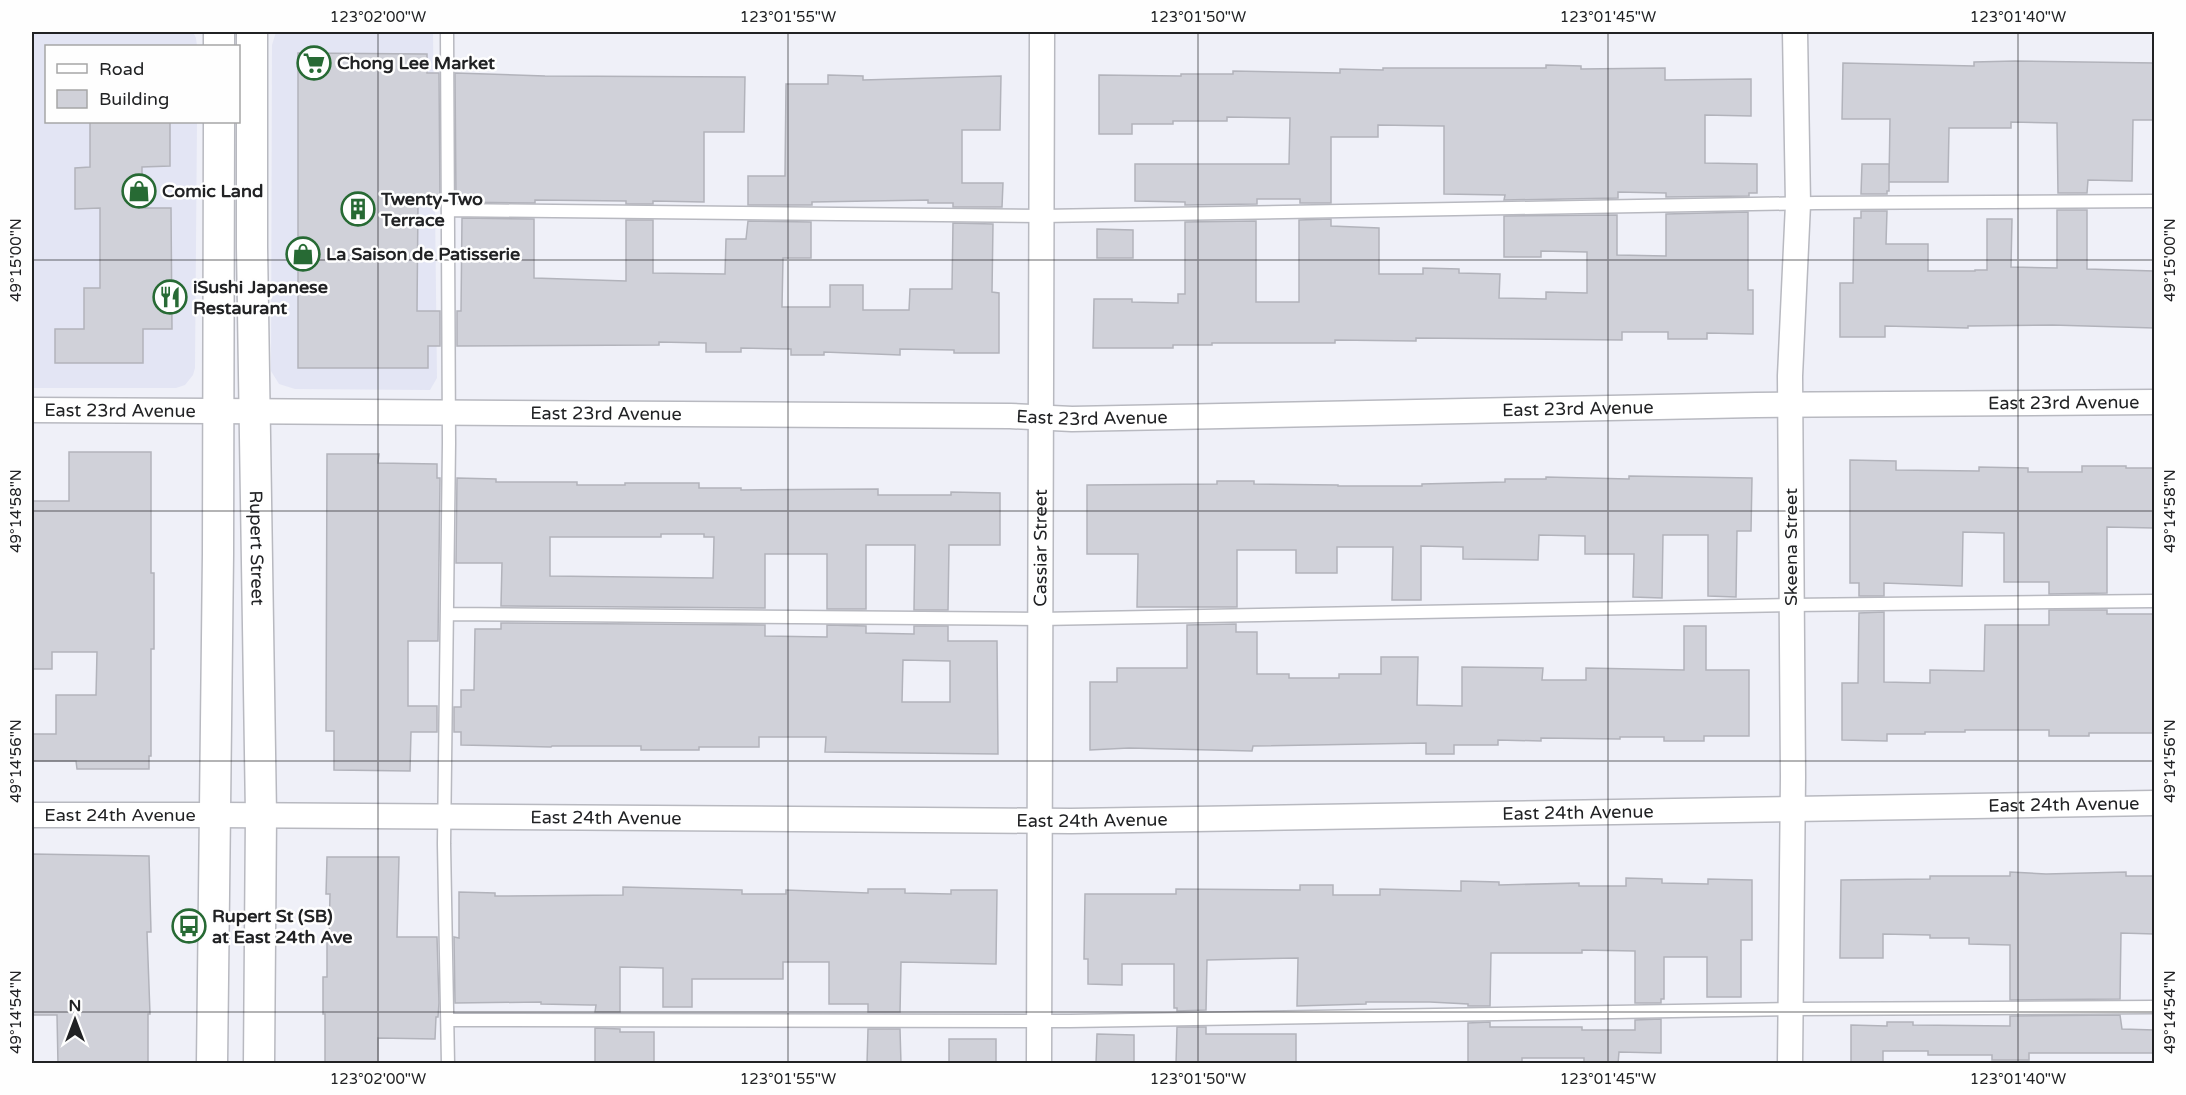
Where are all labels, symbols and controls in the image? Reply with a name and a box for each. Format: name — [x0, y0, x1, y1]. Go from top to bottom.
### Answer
text: 123°02'00"W — [330, 8, 426, 26]
text: 123°01'55"W — [740, 8, 836, 26]
text: 123°01'50"W — [1150, 8, 1246, 26]
text: 123°01'45"W — [1560, 8, 1656, 26]
text: 123°01'40"W — [1970, 8, 2066, 26]
legend — [45, 45, 240, 123]
supermarket icon: Chong Lee Market — [296, 45, 332, 81]
place label: Chong Lee Market — [337, 52, 495, 74]
text: Road — [99, 58, 144, 80]
text: Building — [99, 88, 169, 110]
shop icon: Comic Land — [121, 173, 157, 209]
place label: Comic Land — [162, 180, 263, 202]
place label: Twenty-Two Terrace — [380, 188, 483, 231]
building icon: Twenty-Two Terrace — [340, 191, 376, 227]
text: 49°15'00"N — [7, 218, 25, 302]
text: 49°15'00"N — [2161, 218, 2179, 302]
shop icon: La Saison de Patisserie — [285, 236, 321, 272]
place label: La Saison de Patisserie — [326, 243, 520, 265]
place label: iSushi Japanese Restaurant — [193, 276, 328, 319]
restaurant icon: iSushi Japanese Restaurant — [152, 279, 188, 315]
street label: East 23rd Avenue — [1988, 391, 2140, 414]
street label: East 23rd Avenue — [1502, 396, 1654, 421]
street label: East 23rd Avenue — [44, 399, 196, 422]
street label: East 23rd Avenue — [530, 402, 682, 425]
street label: East 23rd Avenue — [1016, 405, 1168, 430]
text: 49°14'58"N — [7, 469, 25, 553]
text: 49°14'58"N — [2161, 469, 2179, 553]
street label: Skeena Street — [1780, 488, 1802, 606]
street label: Cassiar Street — [1029, 489, 1052, 607]
street label: Rupert Street — [245, 490, 269, 606]
text: 49°14'56"N — [7, 719, 25, 803]
text: 49°14'56"N — [2161, 719, 2179, 803]
street label: East 24th Avenue — [1988, 792, 2140, 817]
street label: East 24th Avenue — [1502, 800, 1654, 825]
street label: East 24th Avenue — [44, 804, 196, 826]
street label: East 24th Avenue — [530, 806, 682, 829]
street label: East 24th Avenue — [1016, 808, 1168, 832]
place label: Rupert St (SB) at East 24th Ave — [212, 905, 353, 948]
bus stop icon: Rupert St (SB) at East 24th Ave — [171, 908, 207, 944]
text: 49°14'54"N — [7, 970, 25, 1054]
text: 49°14'54"N — [2161, 970, 2179, 1054]
north arrow — [45, 990, 105, 1050]
text: N — [69, 996, 81, 1016]
text: 123°02'00"W — [330, 1070, 426, 1088]
text: 123°01'55"W — [740, 1070, 836, 1088]
text: 123°01'50"W — [1150, 1070, 1246, 1088]
text: 123°01'45"W — [1560, 1070, 1656, 1088]
text: 123°01'40"W — [1970, 1070, 2066, 1088]

